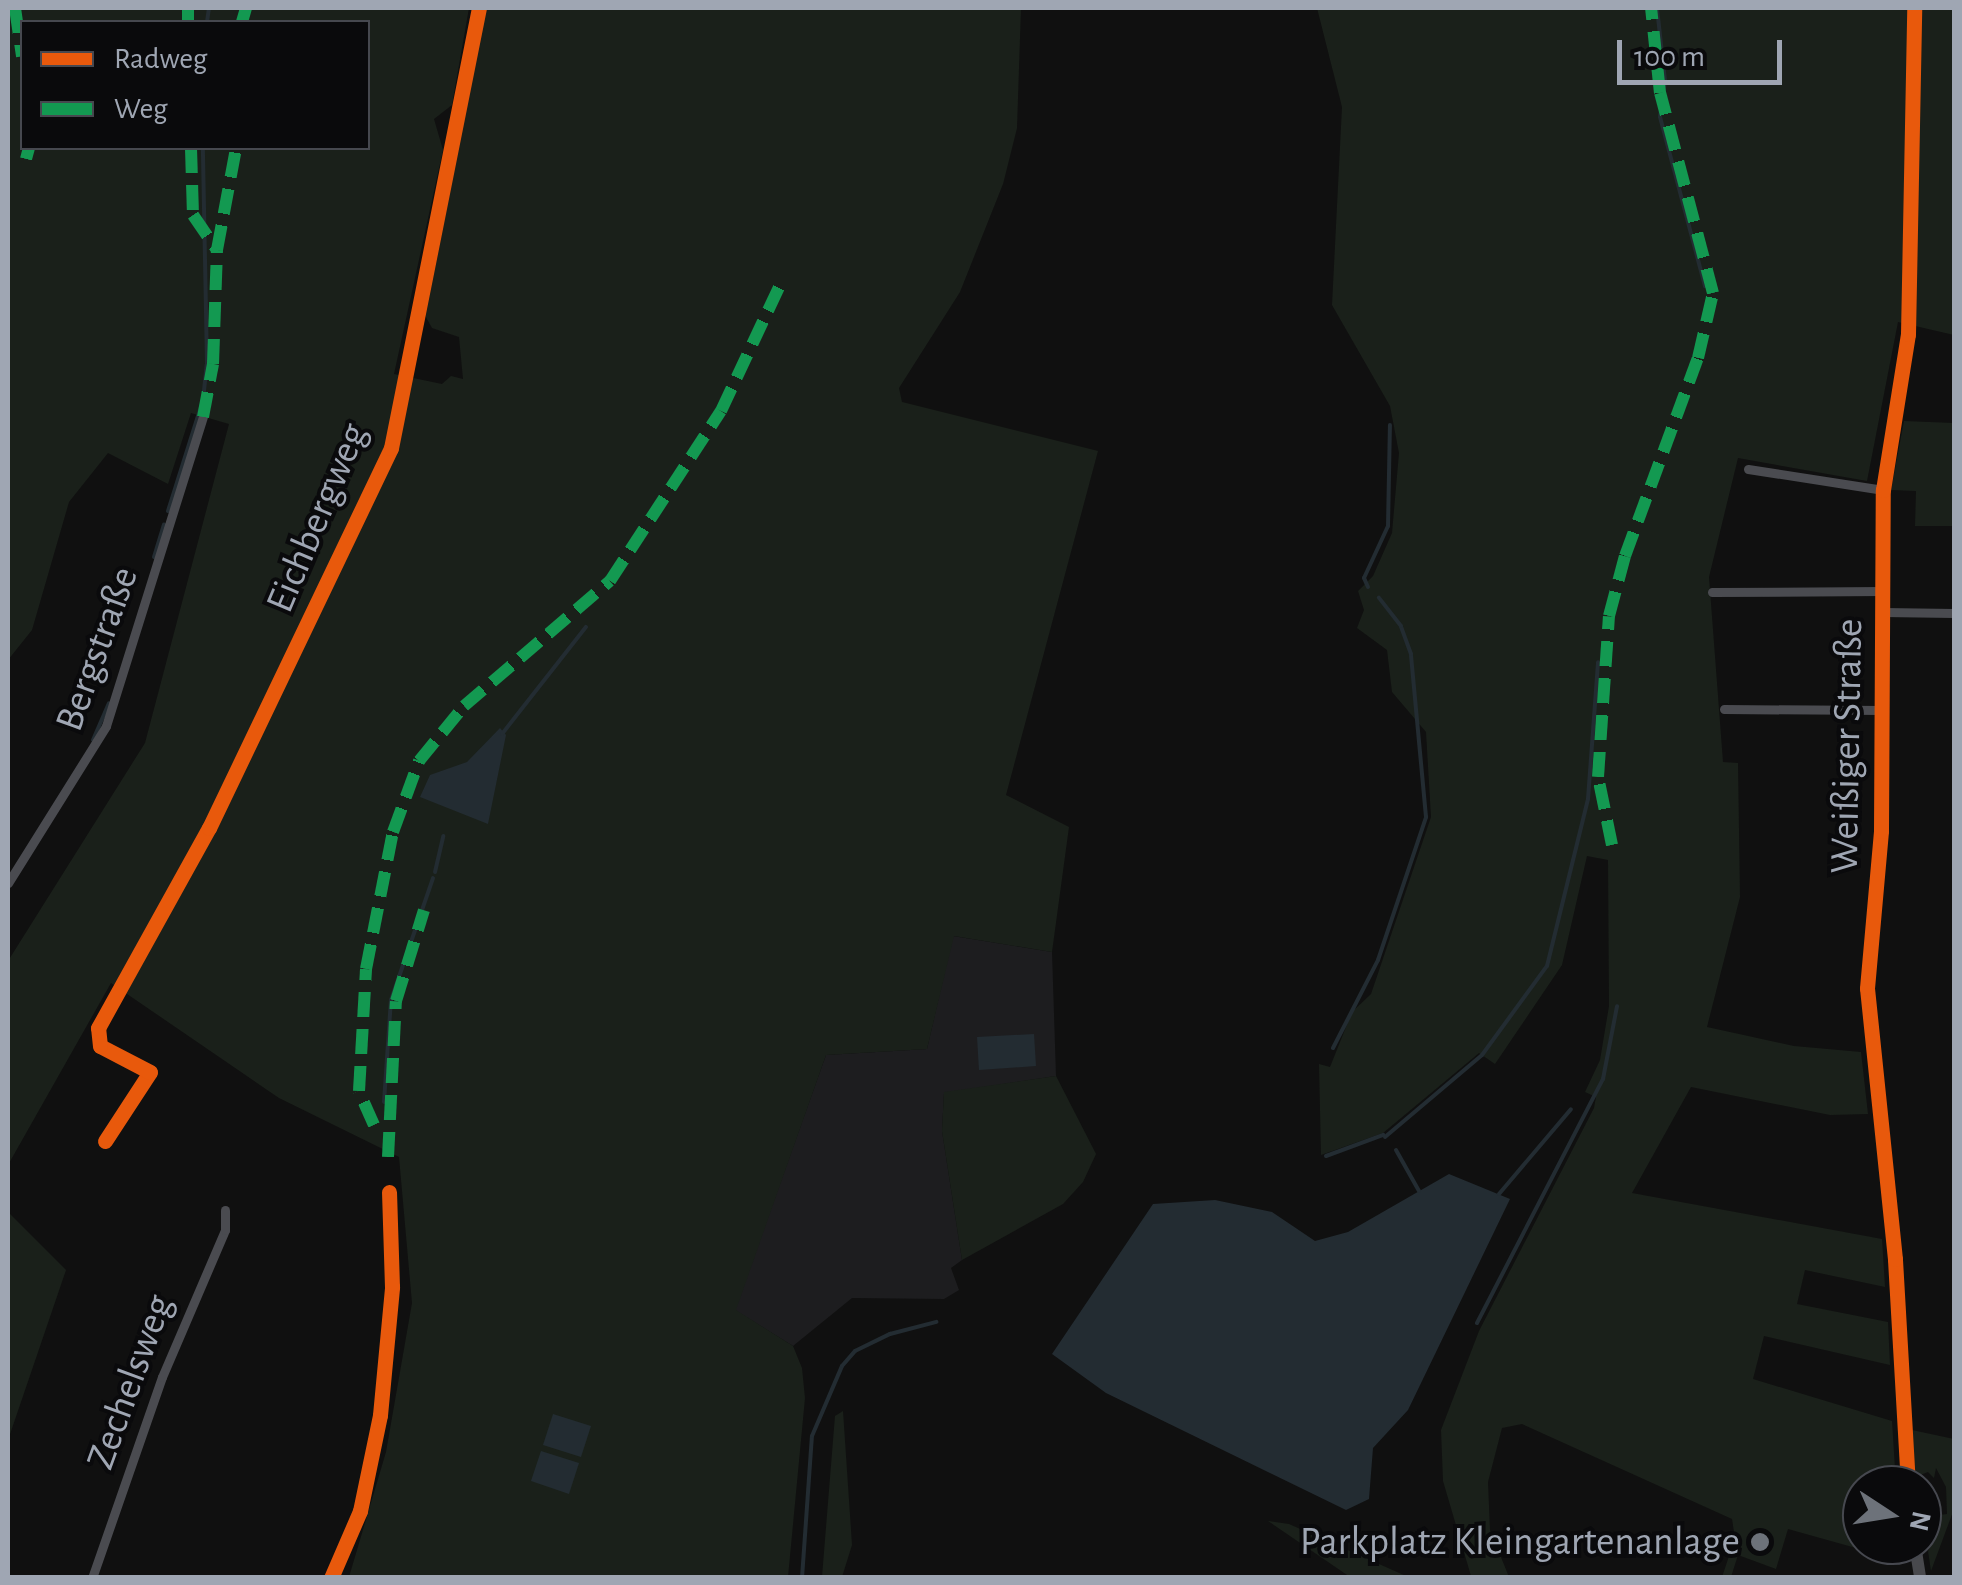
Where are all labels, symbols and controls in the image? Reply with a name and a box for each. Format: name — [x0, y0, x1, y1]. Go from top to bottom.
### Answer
legend — [20, 20, 370, 150]
scale bar — [1622, 20, 1787, 82]
text: 100 m — [1634, 42, 1705, 72]
text: Radweg — [114, 44, 207, 74]
text: Weg — [114, 94, 168, 124]
street label: Eichbergweg — [256, 416, 378, 620]
street label: Bergstraße — [45, 560, 149, 738]
street label: Weißiger Straße — [1821, 618, 1873, 874]
street label: Zechelsweg — [76, 1288, 184, 1476]
north arrow — [1842, 1465, 1942, 1565]
text: N — [1904, 1508, 1935, 1533]
place label: Parkplatz Kleingartenanlage — [1300, 1518, 1740, 1566]
marker: Parkplatz Kleingartenanlage — [1749, 1531, 1771, 1553]

